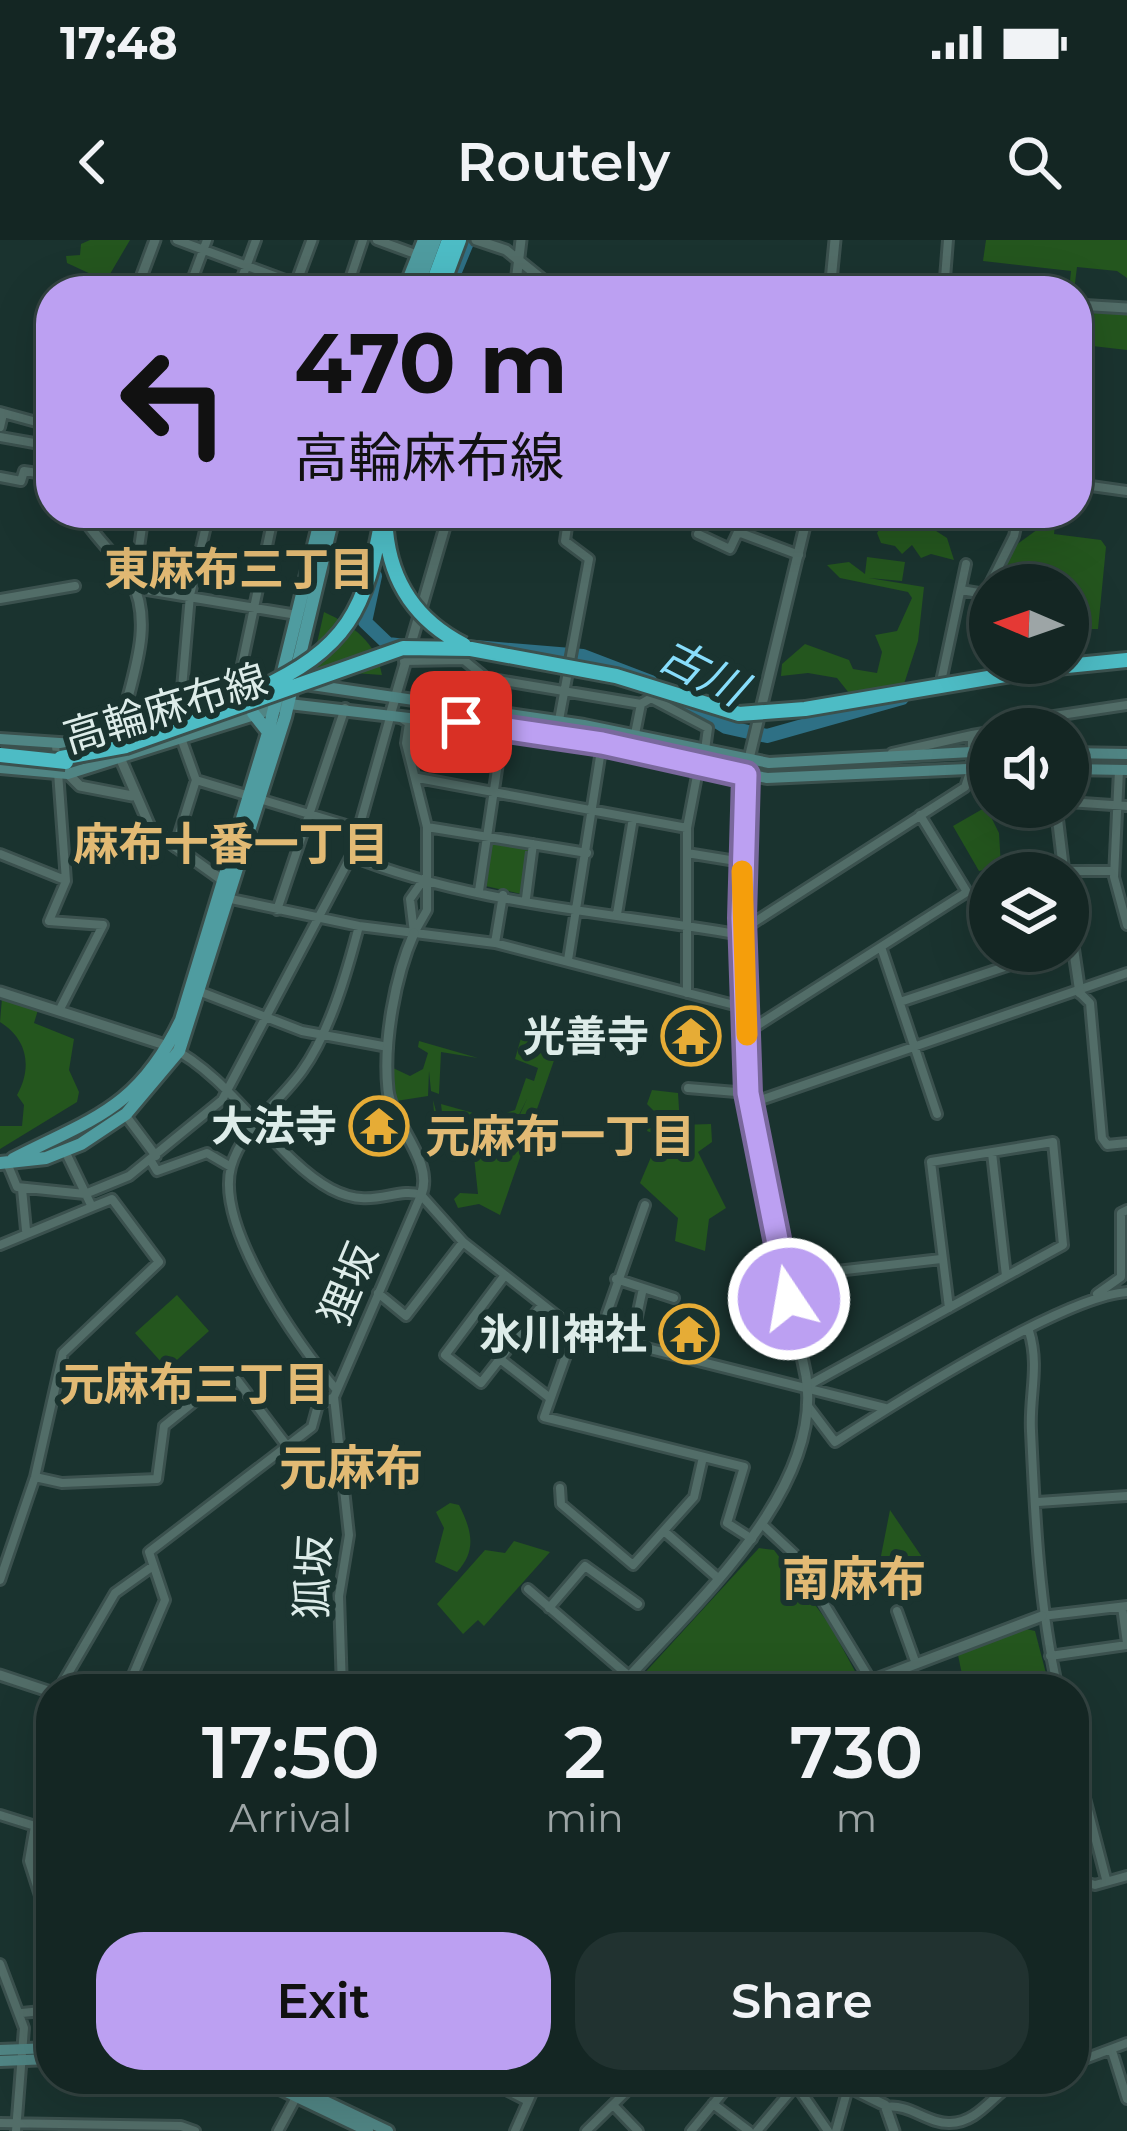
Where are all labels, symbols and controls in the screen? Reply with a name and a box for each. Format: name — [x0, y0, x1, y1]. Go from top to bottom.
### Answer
text: 17:48 — [60, 15, 178, 70]
icon: back — [60, 129, 126, 195]
text: Routely — [457, 129, 670, 195]
icon: search — [1001, 129, 1067, 195]
text: 470 m — [294, 312, 568, 414]
icon: left — [96, 324, 252, 480]
text: 高輪麻布線 — [294, 425, 564, 491]
district label: 東麻布三丁目 — [104, 541, 374, 596]
north arrow — [969, 564, 1089, 684]
map controls — [969, 564, 1089, 972]
water label: 古川 — [650, 626, 759, 718]
street label: 高輪麻布線 — [57, 652, 273, 764]
pin — [410, 671, 512, 773]
icon: arrive — [428, 689, 494, 755]
button: sound — [969, 708, 1089, 828]
district label: 麻布十番一丁目 — [73, 816, 389, 871]
button: layers — [969, 852, 1089, 972]
temple icon: 光善寺 — [660, 1005, 722, 1067]
place label: 光善寺 — [523, 1010, 649, 1062]
temple icon: 大法寺 — [348, 1095, 410, 1157]
place label: 大法寺 — [211, 1100, 337, 1152]
district label: 元麻布一丁目 — [425, 1108, 695, 1163]
street label: 狸坂 — [308, 1235, 388, 1333]
position arrow — [726, 1236, 852, 1362]
temple icon: 氷川神社 — [658, 1303, 720, 1365]
place label: 氷川神社 — [479, 1308, 647, 1360]
district label: 元麻布三丁目 — [59, 1356, 329, 1411]
district label: 元麻布 — [279, 1439, 423, 1497]
street label: 狐坂 — [285, 1534, 341, 1620]
district label: 南麻布 — [782, 1550, 926, 1608]
text: 17:50 — [202, 1708, 380, 1796]
text: 2 — [564, 1708, 606, 1796]
text: 730 — [790, 1708, 923, 1796]
text: Arrival — [229, 1794, 352, 1842]
text: min — [546, 1794, 624, 1842]
text: m — [836, 1794, 877, 1842]
button: Exit — [96, 1932, 551, 2070]
button: Share — [575, 1932, 1029, 2070]

